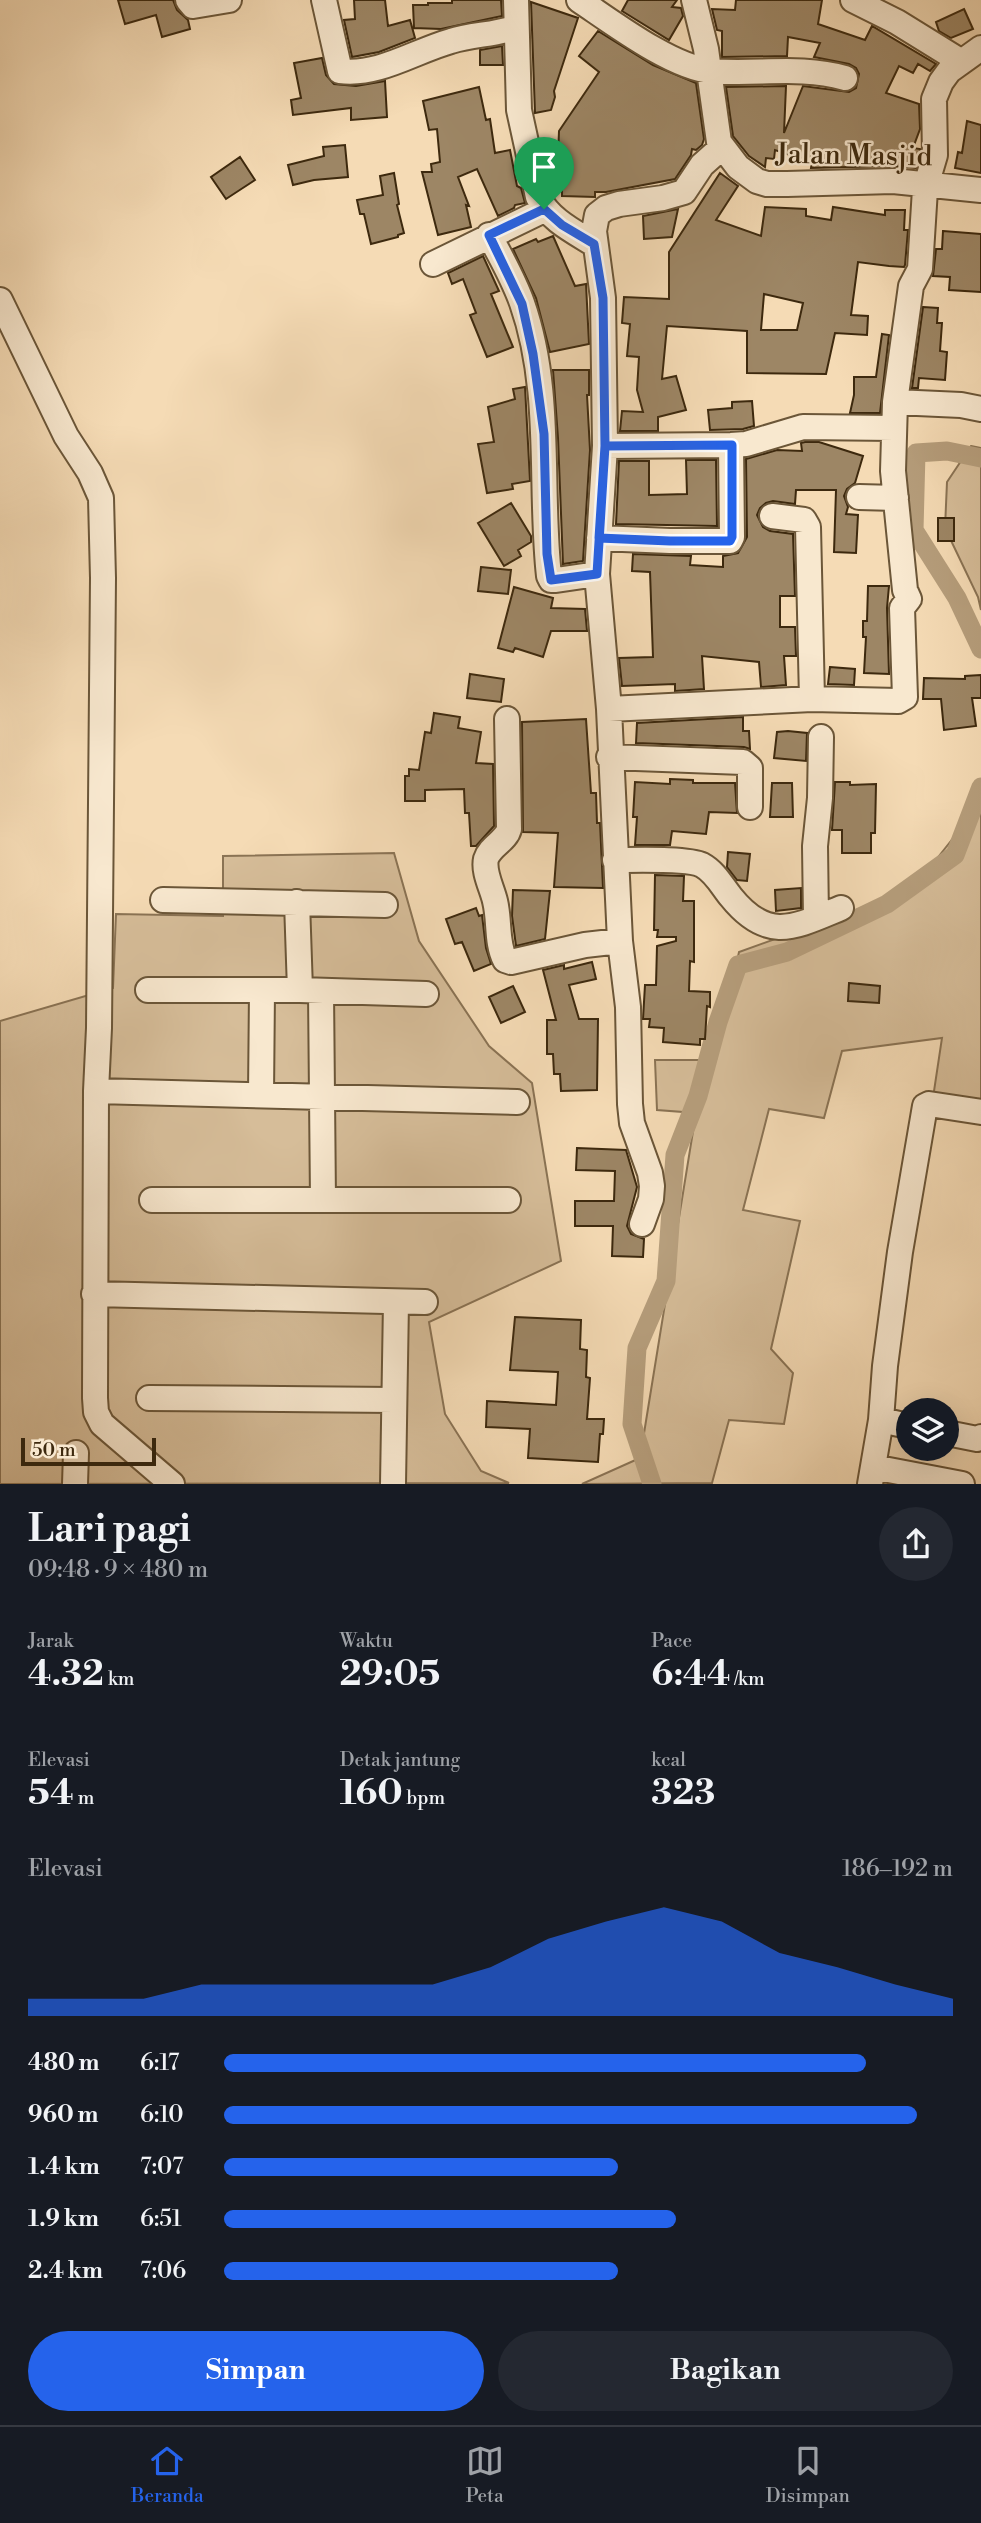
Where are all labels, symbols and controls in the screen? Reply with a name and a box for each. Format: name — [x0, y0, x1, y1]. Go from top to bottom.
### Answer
pin — [514, 137, 574, 209]
street label: Jalan Masjid — [774, 137, 933, 174]
icon: arrive — [525, 148, 563, 186]
map controls — [896, 1398, 959, 1461]
button: layers — [896, 1398, 959, 1461]
scale bar — [21, 1434, 156, 1466]
text: 50 m — [32, 1438, 76, 1462]
text: Lari pagi — [28, 1506, 191, 1553]
button: share — [879, 1507, 953, 1581]
text: 09:48 · 9 × 480 m — [28, 1556, 208, 1584]
text: Jarak — [28, 1629, 73, 1653]
text: Waktu — [340, 1629, 393, 1653]
text: Pace — [651, 1629, 692, 1653]
text: 4.32 — [28, 1653, 104, 1696]
text: 29:05 — [340, 1653, 440, 1696]
text: 6:44 — [651, 1653, 730, 1696]
text: km — [104, 1667, 134, 1691]
text: /km — [730, 1667, 765, 1691]
text: Elevasi — [28, 1748, 90, 1772]
text: Detak jantung — [340, 1748, 460, 1772]
text: kcal — [651, 1748, 686, 1772]
text: 54 — [28, 1772, 74, 1815]
text: 160 — [340, 1772, 403, 1815]
text: 323 — [651, 1772, 715, 1815]
text: m — [74, 1786, 94, 1810]
text: bpm — [403, 1786, 445, 1810]
text: Elevasi — [28, 1855, 103, 1883]
text: 186–192 m — [842, 1855, 953, 1883]
text: 480 m — [28, 2049, 99, 2077]
text: 6:17 — [140, 2049, 179, 2077]
text: 960 m — [28, 2101, 98, 2129]
text: 6:10 — [140, 2101, 184, 2129]
text: 1.4 km — [28, 2153, 100, 2181]
text: 7:07 — [140, 2153, 184, 2181]
text: 1.9 km — [28, 2205, 99, 2233]
text: 6:51 — [140, 2205, 182, 2233]
text: 2.4 km — [28, 2257, 103, 2285]
text: 7:06 — [140, 2257, 186, 2285]
button: Simpan — [28, 2331, 484, 2411]
button: Bagikan — [498, 2331, 953, 2411]
tab: Beranda — [131, 2442, 204, 2508]
tab: Peta — [466, 2442, 504, 2508]
tab: Disimpan — [766, 2442, 850, 2508]

